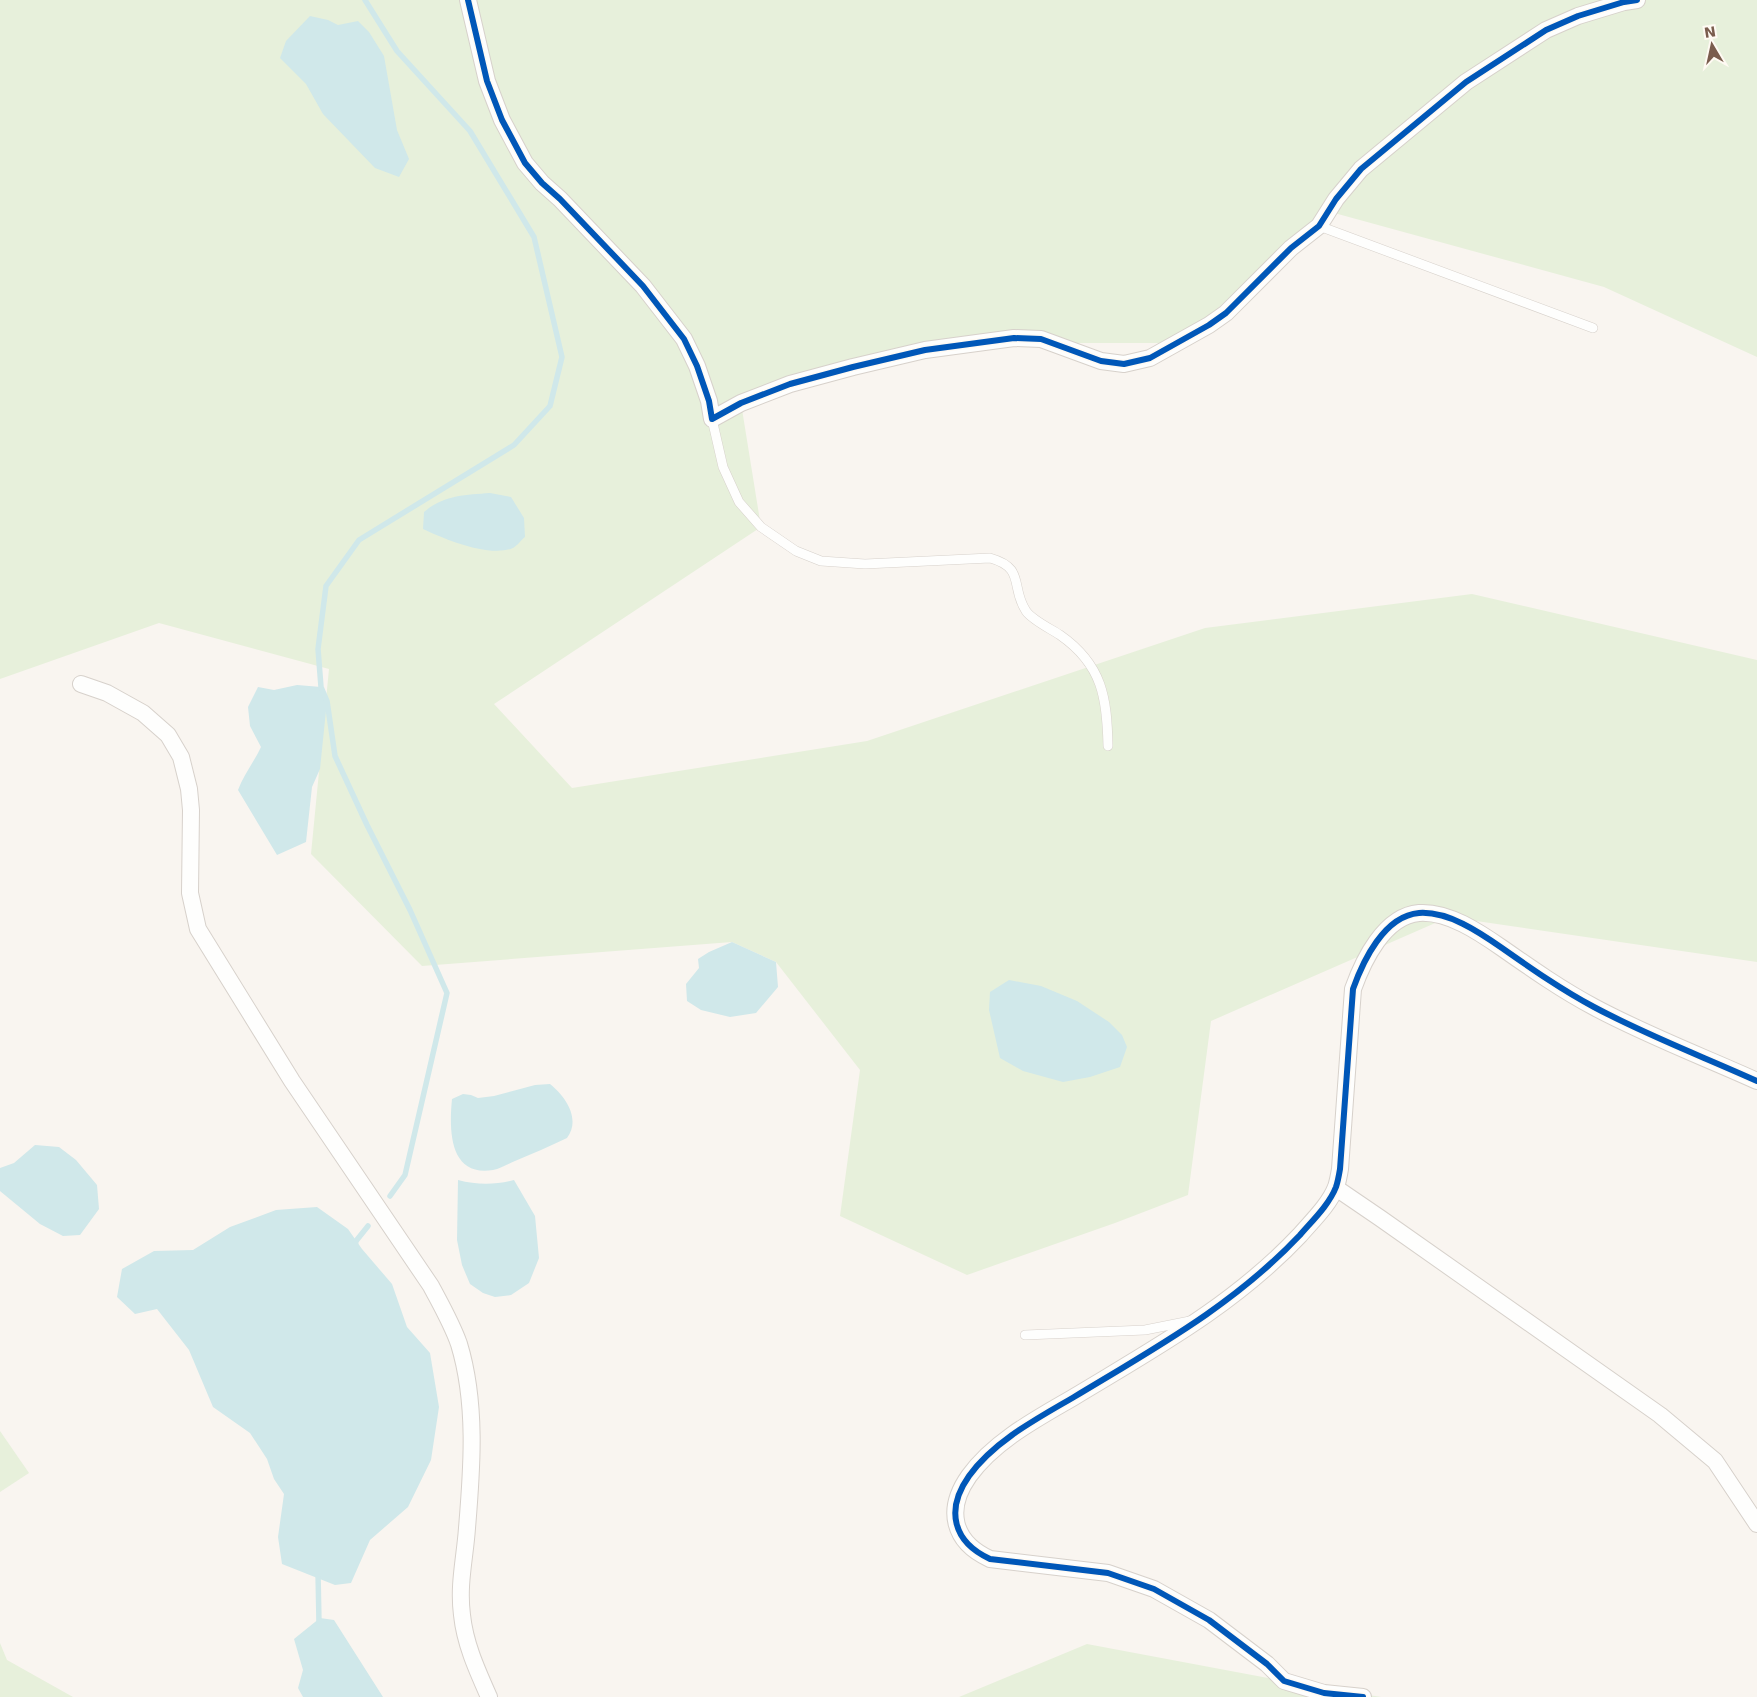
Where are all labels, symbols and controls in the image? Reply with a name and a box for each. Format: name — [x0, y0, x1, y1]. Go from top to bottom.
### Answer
north arrow — [1687, 20, 1737, 70]
text: N — [1703, 23, 1717, 41]

